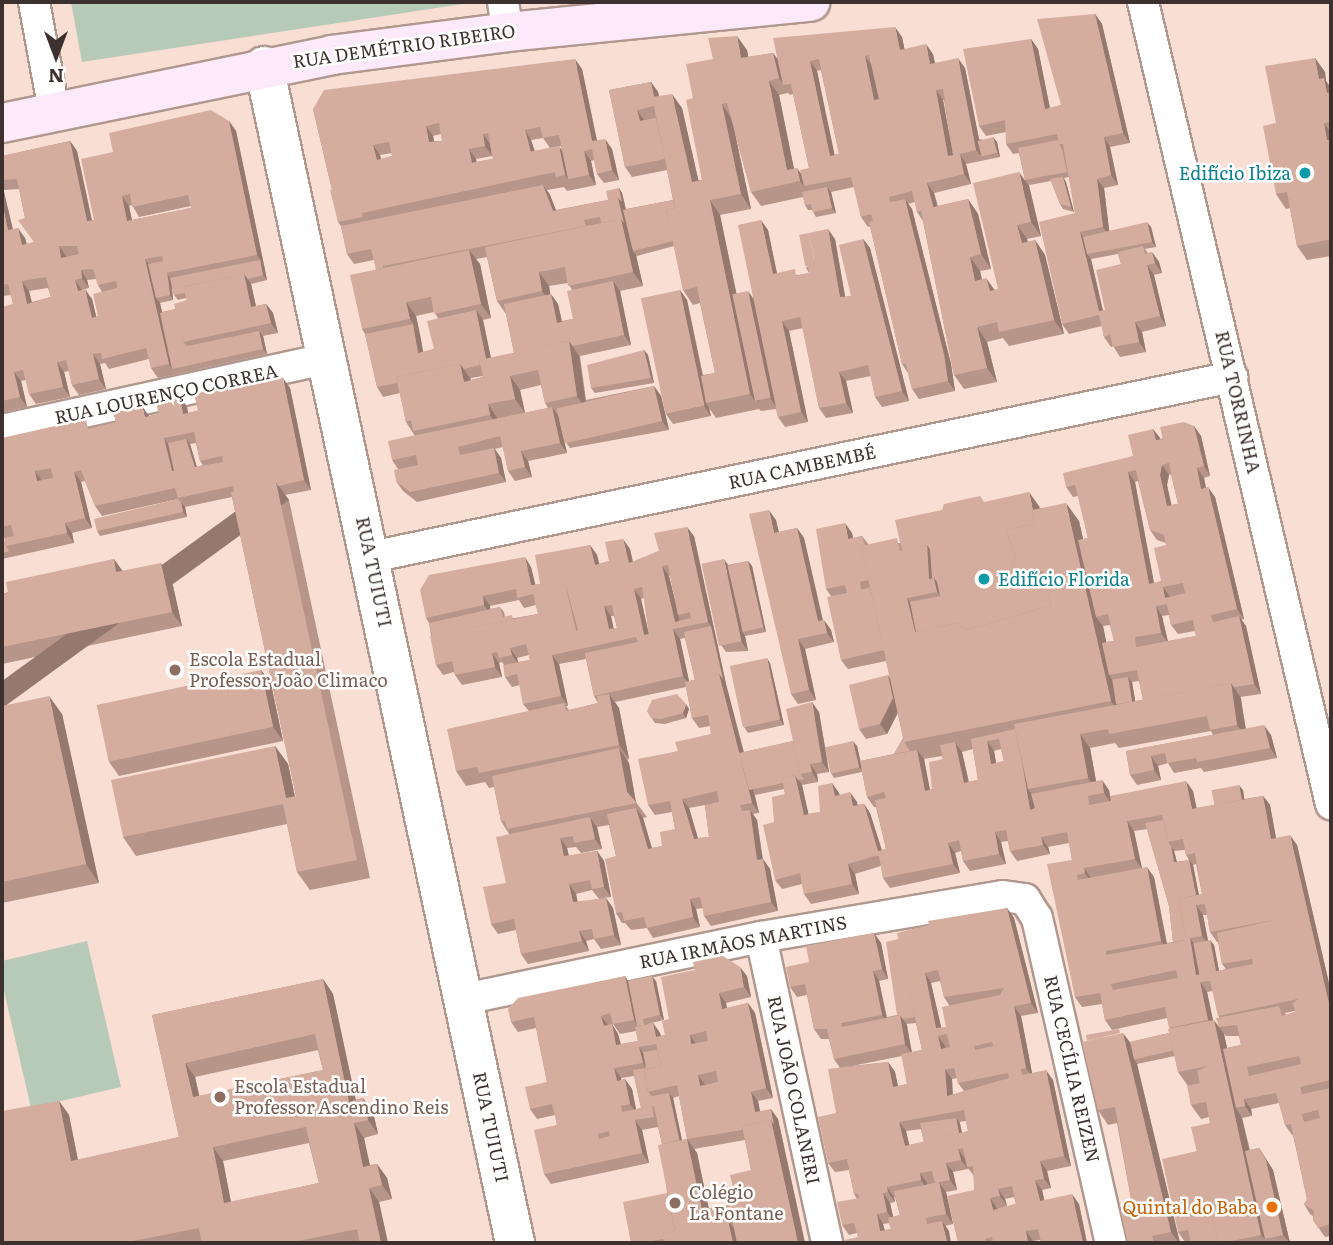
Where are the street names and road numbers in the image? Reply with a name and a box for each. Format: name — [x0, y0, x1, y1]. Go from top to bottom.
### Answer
street label: RUA DEMÉTRIO RIBEIRO — [291, 20, 517, 72]
street label: RUA TORRINHA — [1211, 329, 1265, 475]
street label: RUA LOURENÇO CORREA — [53, 360, 279, 428]
street label: RUA CAMBEMBÉ — [726, 441, 878, 493]
street label: RUA TUIUTI — [352, 515, 396, 629]
street label: RUA IRMÃOS MARTINS — [638, 911, 848, 973]
street label: RUA CECÍLIA REIZEN — [1040, 973, 1104, 1165]
street label: RUA JOÃO COLANERI — [763, 994, 825, 1186]
street label: RUA TUIUTI — [469, 1070, 513, 1184]

